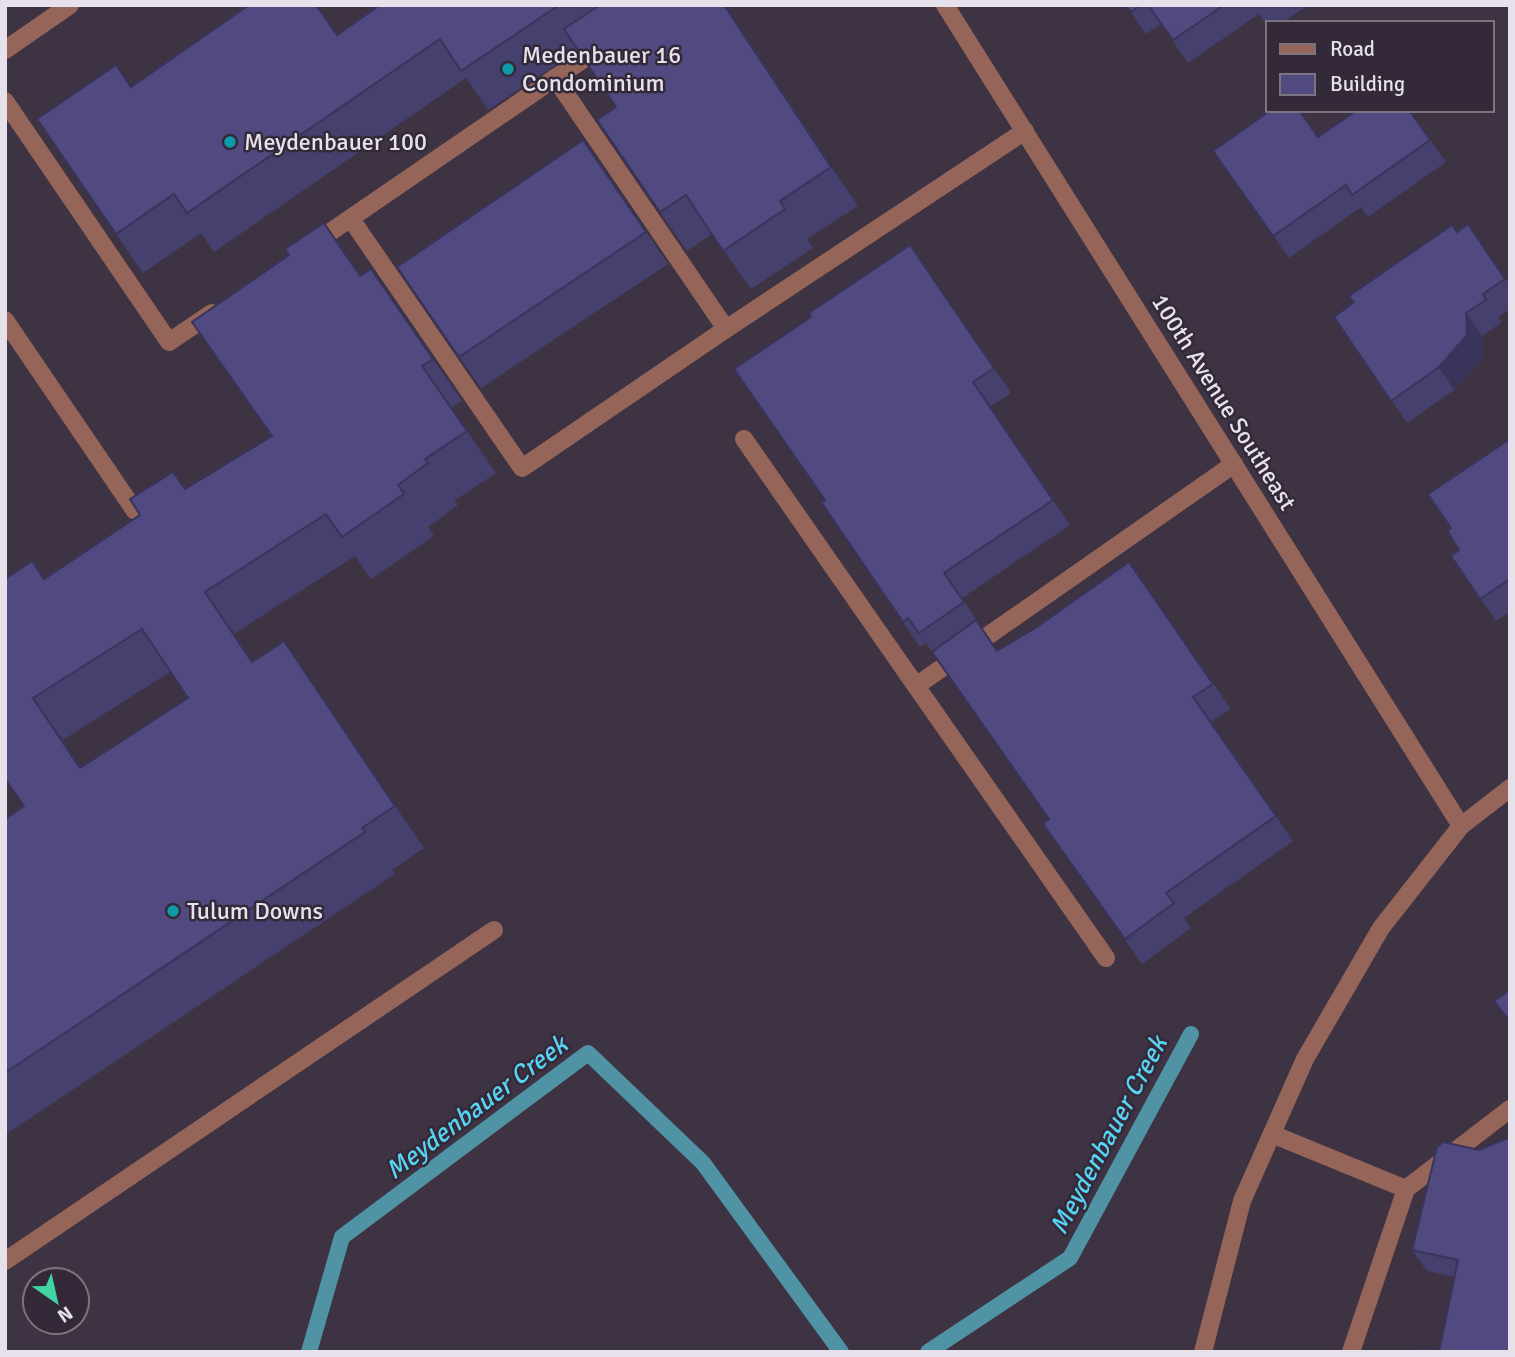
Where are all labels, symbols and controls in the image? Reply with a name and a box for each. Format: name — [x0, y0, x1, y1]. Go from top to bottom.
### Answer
legend — [1266, 21, 1494, 112]
text: Road — [1330, 36, 1375, 62]
place label: Medenbauer 16 Condominium — [522, 40, 681, 98]
marker: Medenbauer 16 Condominium — [500, 61, 516, 77]
text: Building — [1330, 71, 1405, 97]
place label: Meydenbauer 100 — [244, 127, 427, 157]
marker: Meydenbauer 100 — [222, 134, 238, 150]
street label: 100th Avenue Southeast — [1145, 288, 1303, 516]
place label: Tulum Downs — [187, 896, 323, 926]
marker: Tulum Downs — [165, 903, 181, 919]
water label: Meydenbauer Creek — [379, 1028, 576, 1187]
water label: Meydenbauer Creek — [1043, 1029, 1176, 1240]
north arrow — [21, 1266, 91, 1336]
text: N — [53, 1301, 77, 1328]

